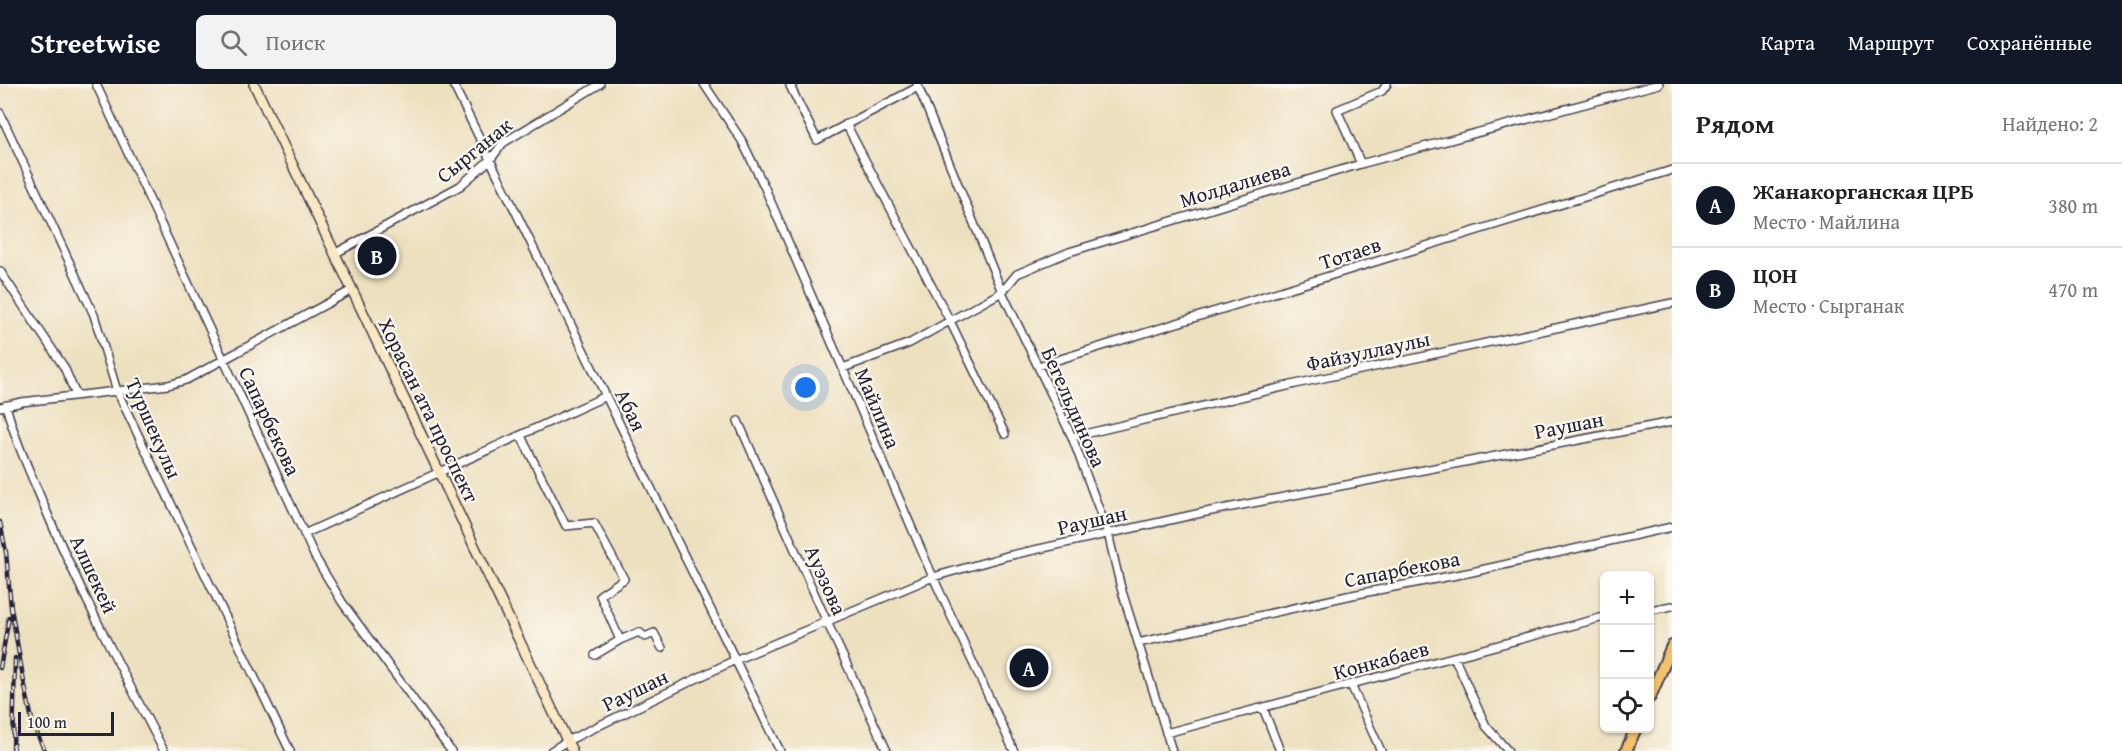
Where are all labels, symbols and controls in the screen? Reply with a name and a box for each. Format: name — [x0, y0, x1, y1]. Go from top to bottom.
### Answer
search box — [196, 15, 616, 69]
text: Streetwise — [30, 22, 160, 63]
icon: search — [217, 26, 250, 59]
text: Поиск — [265, 26, 325, 58]
text: Карта — [1761, 27, 1815, 58]
text: Маршрут — [1848, 27, 1934, 58]
text: Сохранённые — [1967, 27, 2092, 58]
text: Рядом — [1696, 104, 1774, 143]
text: Найдено: 2 — [2002, 109, 2098, 138]
street label: Сырганак — [429, 110, 519, 190]
street label: Молдалиева — [1176, 152, 1294, 216]
text: Жанакорганская ЦРБ — [1753, 175, 1974, 207]
text: A — [1709, 191, 1722, 220]
text: 380 m — [2048, 191, 2098, 220]
text: Место · Майлина — [1753, 207, 1900, 236]
street label: Тотаев — [1315, 229, 1385, 277]
pin: B — [358, 234, 397, 279]
text: ЦОН — [1753, 259, 1797, 291]
text: B — [1709, 275, 1722, 304]
text: 470 m — [2048, 275, 2098, 304]
text: Место · Сырганак — [1753, 291, 1904, 320]
street label: Хорасан ата проспект — [371, 312, 487, 508]
street label: Файзуллаулы — [1303, 323, 1433, 379]
street label: Бегельдинова — [1034, 342, 1114, 472]
street label: Сапарбекова — [231, 361, 309, 481]
street label: Майлина — [847, 363, 909, 453]
street label: Туршекулы — [118, 373, 190, 484]
your location — [791, 373, 820, 402]
street label: Абая — [607, 383, 655, 437]
street label: Раушан — [1532, 403, 1606, 447]
street label: Раушан — [1054, 497, 1130, 543]
street label: Алшекей — [62, 530, 126, 618]
street label: Ауэзова — [797, 540, 855, 620]
street label: Сапарбекова — [1342, 543, 1462, 595]
map controls — [1600, 571, 1654, 733]
button: + — [1600, 571, 1654, 625]
button: − — [1600, 625, 1654, 679]
street label: Конкабаев — [1330, 632, 1432, 688]
pin: A — [1010, 646, 1048, 690]
street label: Раушан — [597, 661, 673, 719]
button: locate — [1600, 679, 1654, 733]
scale bar — [18, 709, 114, 736]
text: 100 m — [27, 710, 67, 734]

